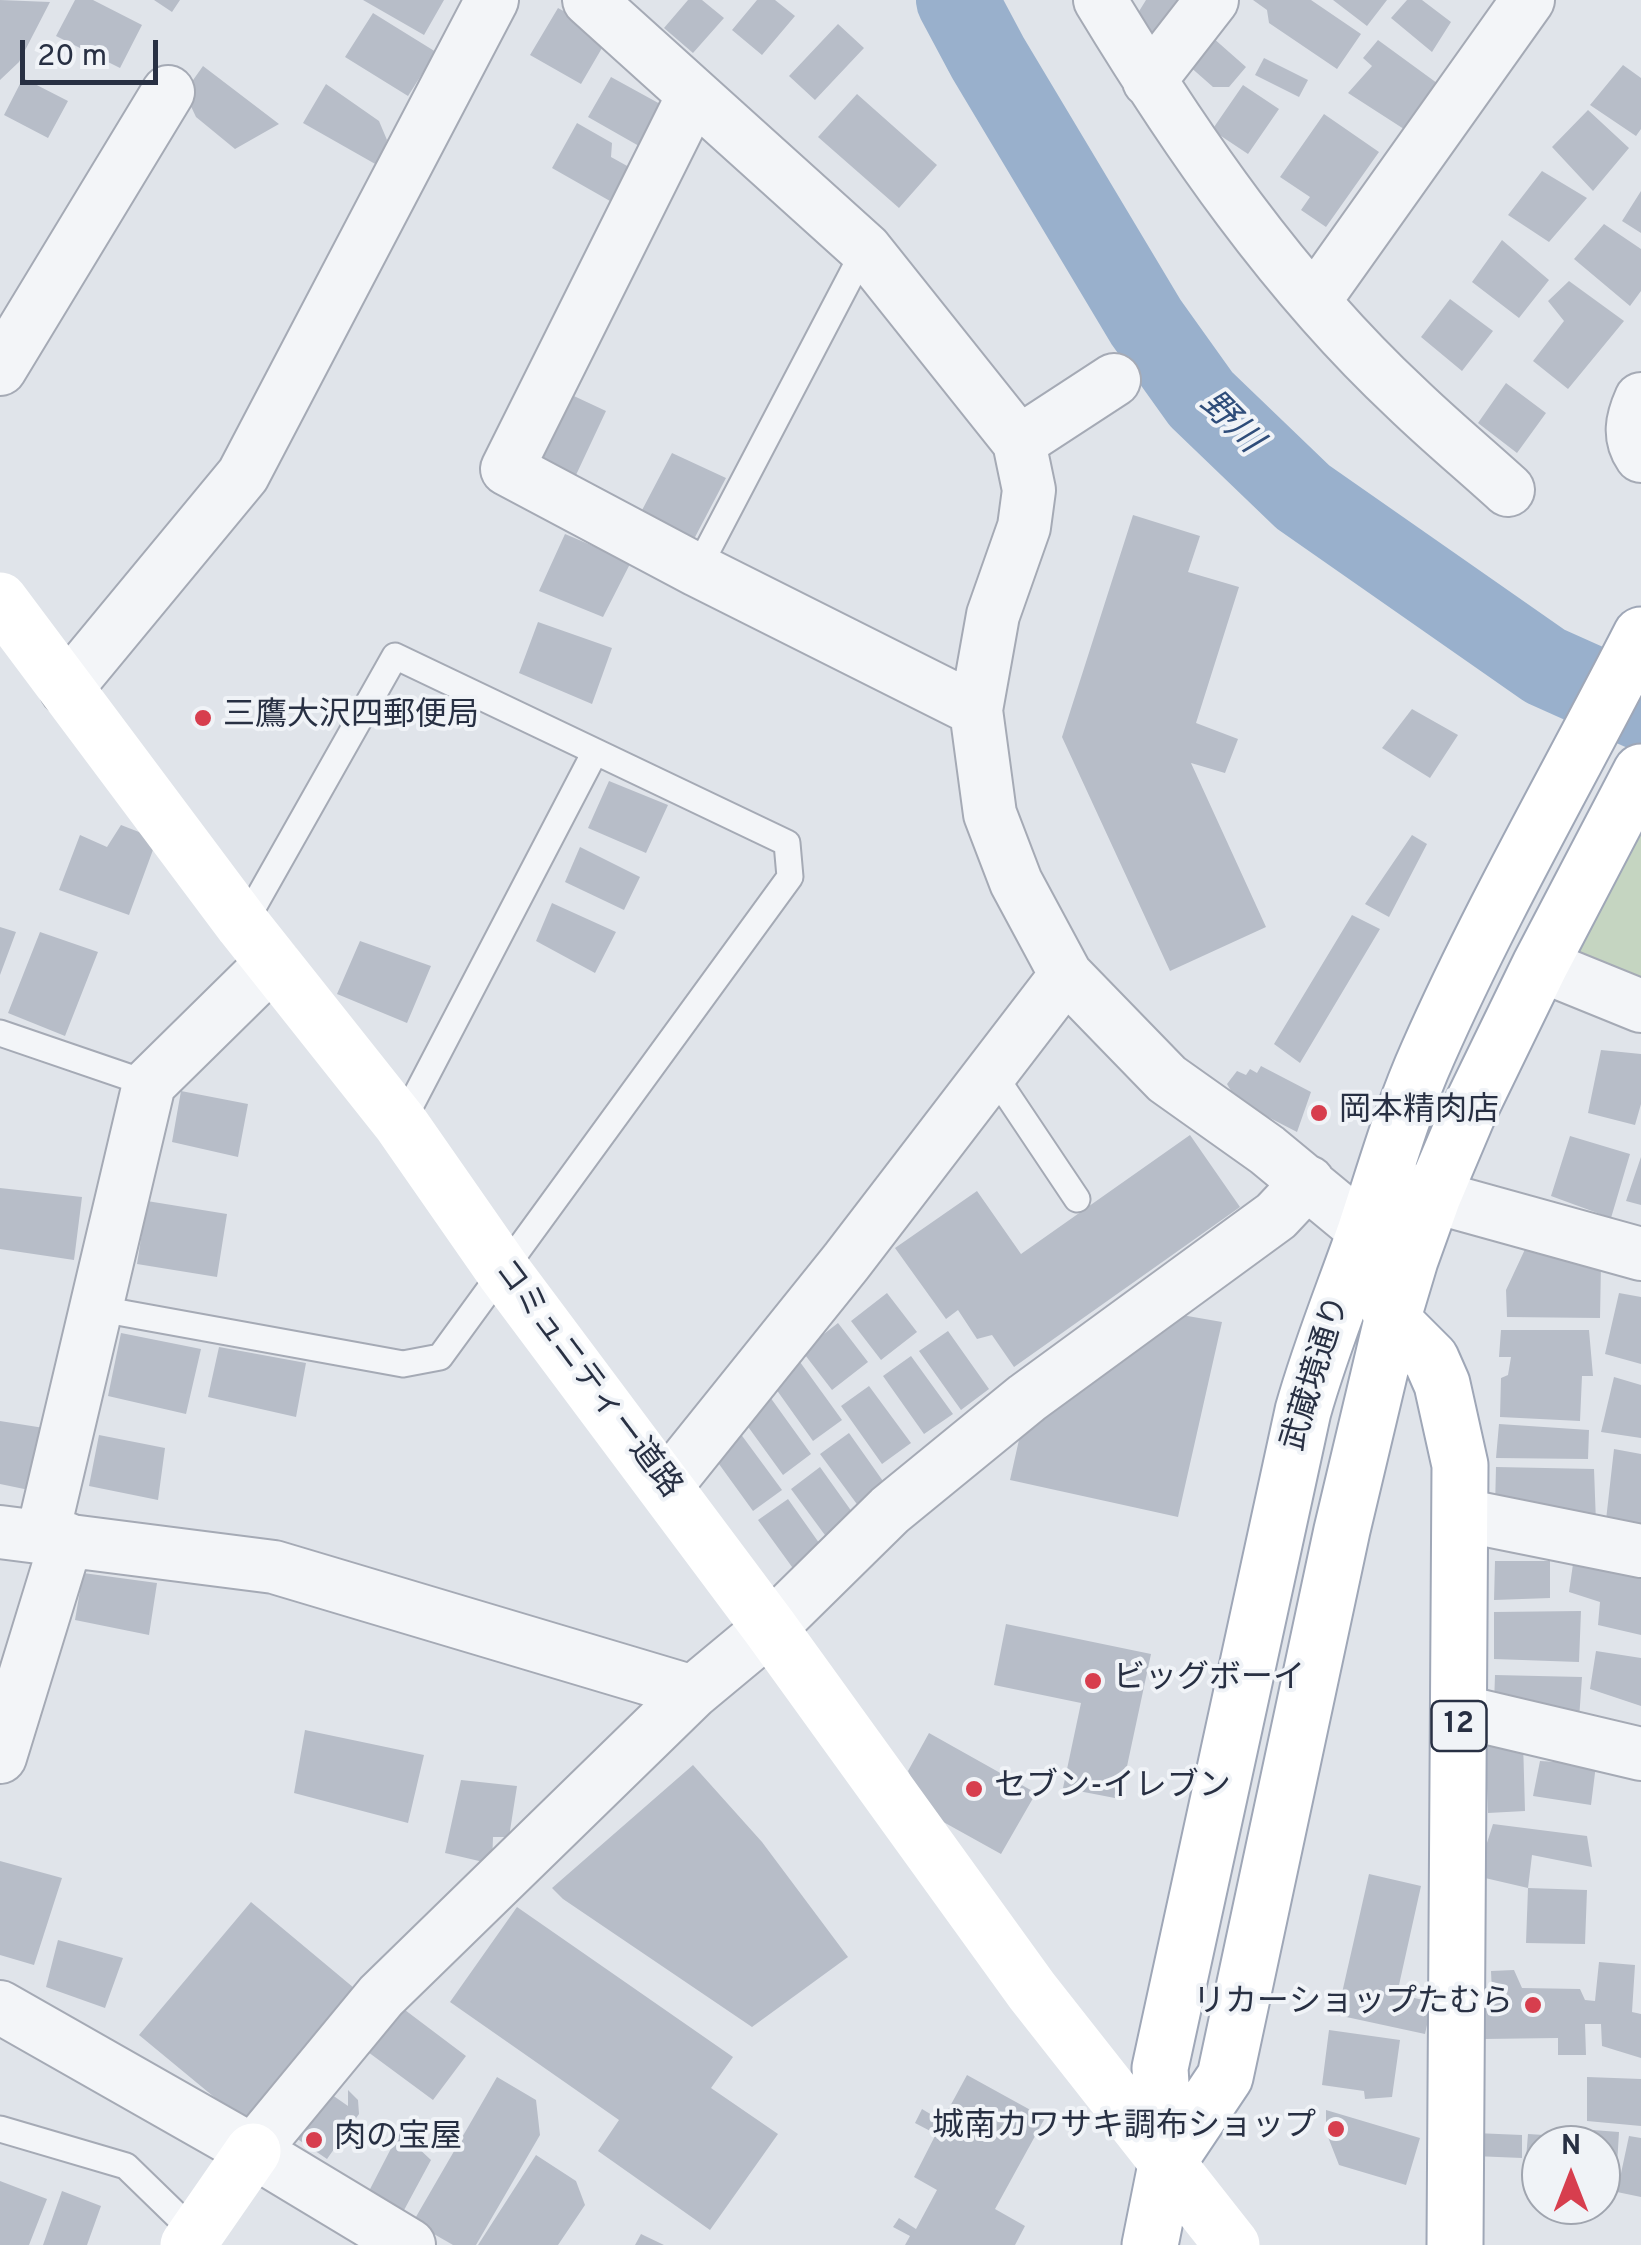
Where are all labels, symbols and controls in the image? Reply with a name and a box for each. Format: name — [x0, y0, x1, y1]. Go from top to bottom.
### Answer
scale bar — [25, 20, 162, 82]
text: 20 m — [37, 39, 107, 76]
water label: 野川 — [1189, 384, 1269, 464]
place label: 三鷹大沢四郵便局 — [223, 699, 479, 737]
marker: 三鷹大沢四郵便局 — [192, 707, 214, 729]
place label: 岡本精肉店 — [1339, 1094, 1499, 1132]
marker: 岡本精肉店 — [1308, 1102, 1330, 1124]
street label: コミュニティー道路 — [484, 1253, 688, 1507]
street label: 武蔵境通り — [1276, 1292, 1360, 1456]
place label: ビッグボーイ — [1113, 1662, 1305, 1700]
marker: ビッグボーイ — [1082, 1670, 1104, 1692]
road number: 12 — [1432, 1701, 1486, 1751]
place label: セブン-イレブン — [994, 1770, 1231, 1808]
marker: セブン-イレブン — [963, 1778, 985, 1800]
place label: リカーショップたむら — [1193, 1986, 1513, 2024]
marker: リカーショップたむら — [1522, 1994, 1544, 2016]
place label: 城南カワサキ調布ショップ — [932, 2110, 1316, 2148]
marker: 城南カワサキ調布ショップ — [1325, 2118, 1347, 2140]
place label: 肉の宝屋 — [334, 2121, 462, 2159]
north arrow — [1521, 2125, 1621, 2225]
marker: 肉の宝屋 — [303, 2129, 325, 2151]
text: N — [1561, 2129, 1581, 2165]

